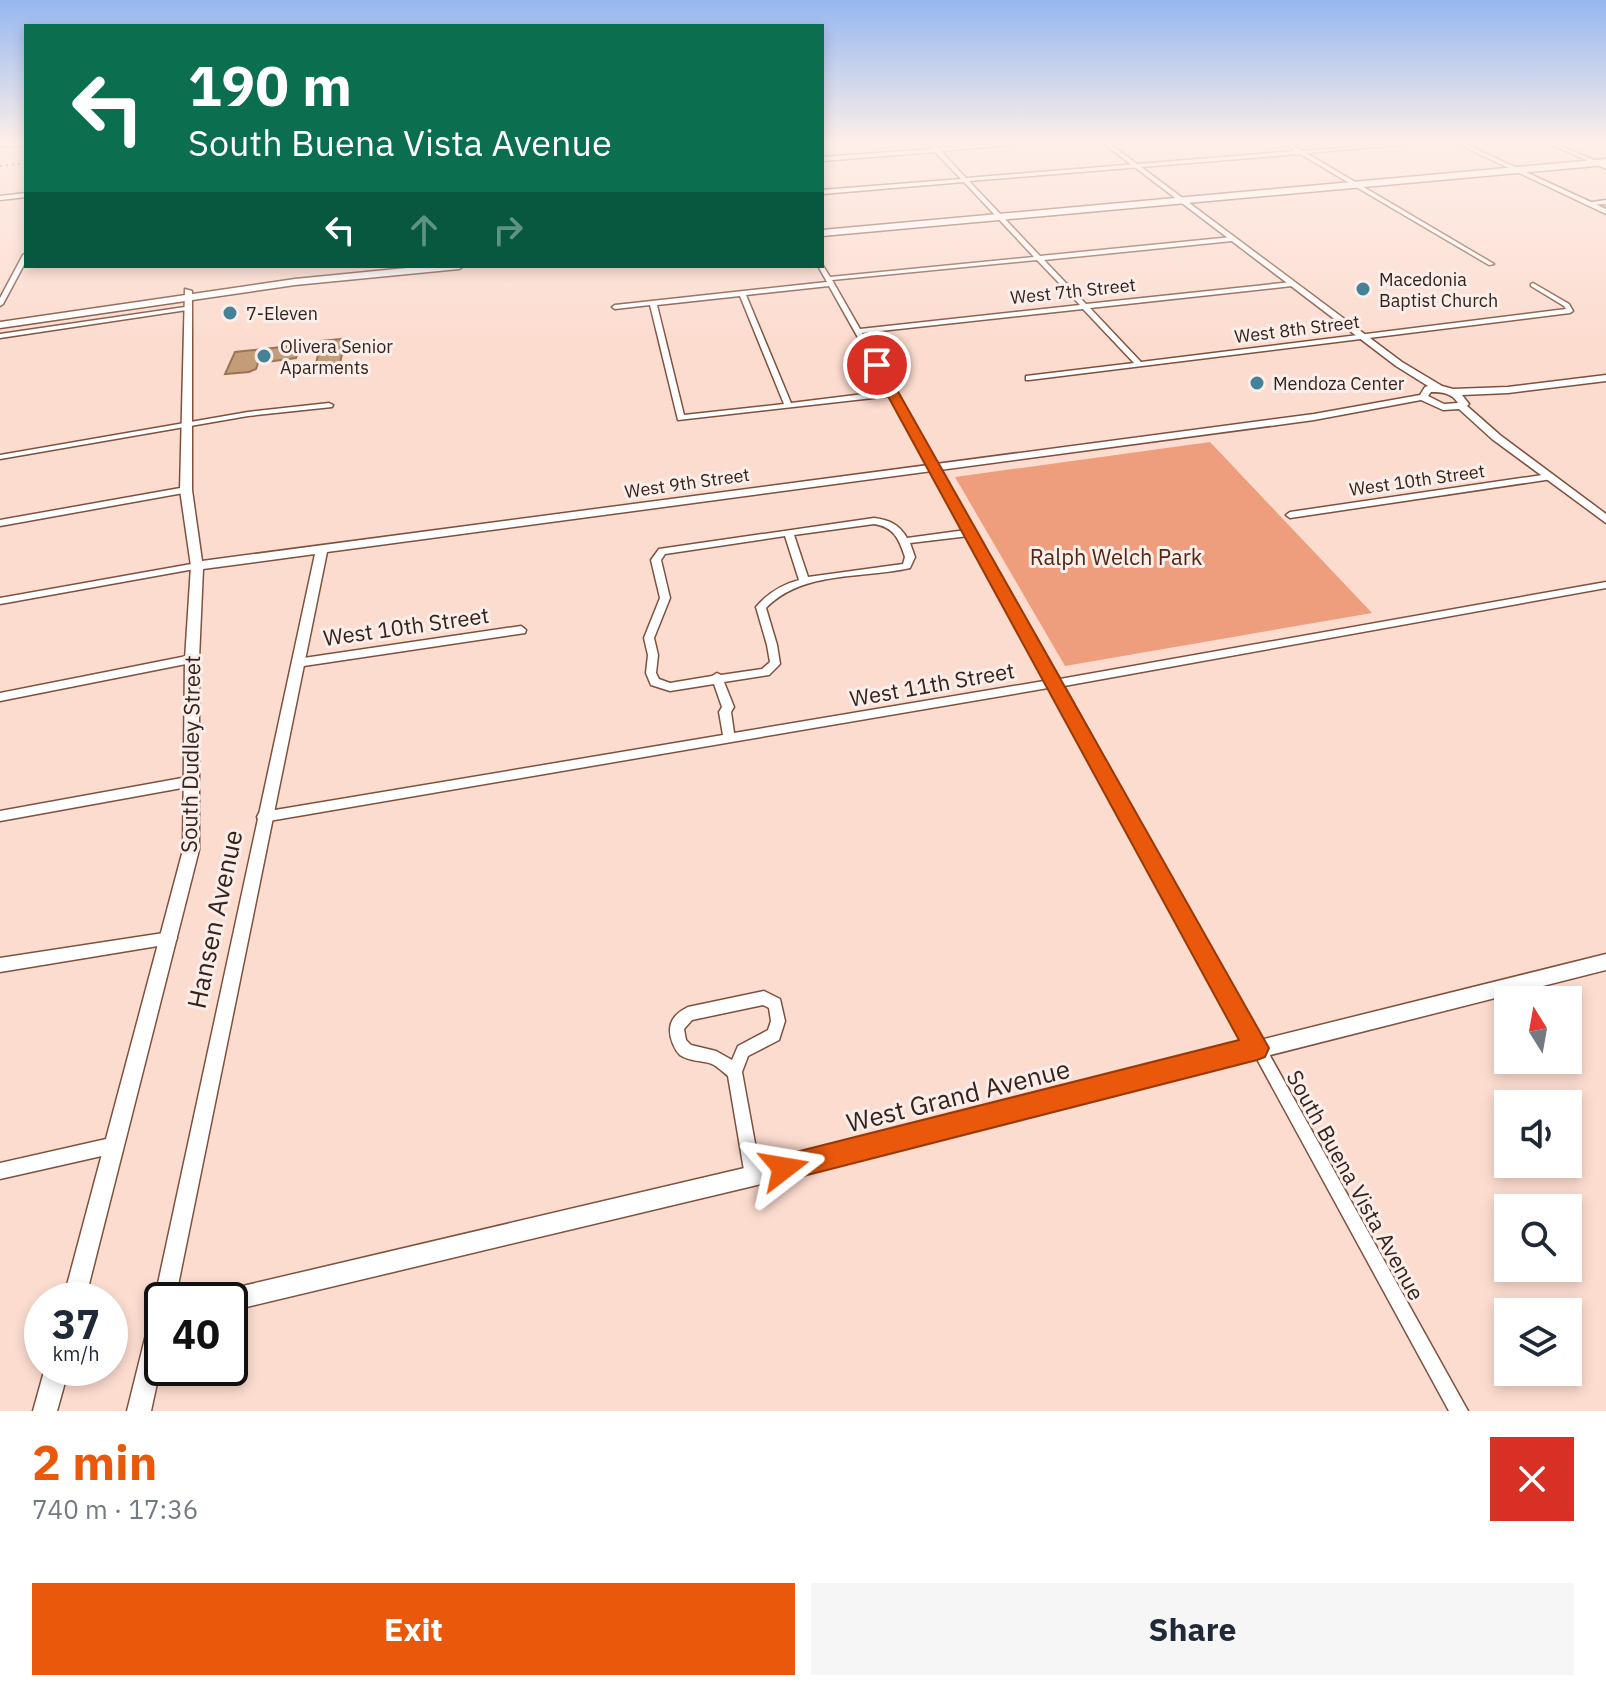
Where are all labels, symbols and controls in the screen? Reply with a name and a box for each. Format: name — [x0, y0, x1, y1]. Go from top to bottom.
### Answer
text: 190 m — [188, 49, 352, 121]
icon: left — [56, 56, 160, 160]
text: South Buena Vista Avenue — [188, 119, 612, 166]
icon: left — [318, 208, 362, 252]
icon: ahead — [402, 208, 446, 252]
icon: right — [486, 208, 530, 252]
place label: Macedonia Baptist Church — [1379, 268, 1498, 312]
street label: West 7th Street — [1009, 273, 1137, 309]
marker: Macedonia Baptist Church — [1354, 280, 1372, 298]
place label: 7-Eleven — [246, 302, 318, 325]
marker: 7-Eleven — [221, 304, 239, 322]
street label: West 8th Street — [1233, 310, 1361, 348]
pin — [843, 331, 911, 399]
place label: Olivera Senior Aparments — [280, 335, 393, 379]
icon: arrive — [855, 343, 899, 387]
marker: Olivera Senior Aparments — [255, 347, 273, 365]
place label: Mendoza Center — [1273, 372, 1405, 395]
marker: Mendoza Center — [1248, 374, 1266, 392]
street label: West 10th Street — [1348, 459, 1486, 501]
street label: West 9th Street — [623, 463, 751, 503]
park label: Ralph Welch Park — [1030, 542, 1203, 571]
street label: West 10th Street — [321, 600, 491, 652]
street label: South Dudley Street — [174, 655, 206, 853]
street label: West 11th Street — [847, 655, 1017, 713]
street label: Hansen Avenue — [178, 827, 250, 1011]
north arrow — [1494, 986, 1582, 1074]
map controls — [1494, 986, 1582, 1386]
street label: West Grand Avenue — [843, 1051, 1073, 1139]
street label: South Buena Vista Avenue — [1281, 1065, 1431, 1305]
button: sound — [1494, 1090, 1582, 1178]
position arrow — [742, 1126, 826, 1210]
button: search — [1494, 1194, 1582, 1282]
speed limit sign: 40 — [144, 1282, 248, 1386]
text: 37 — [52, 1298, 100, 1350]
button: layers — [1494, 1298, 1582, 1386]
text: km/h — [52, 1340, 100, 1367]
text: 2 min — [32, 1431, 157, 1493]
button: close — [1490, 1437, 1574, 1521]
text: 740 m · 17:36 — [32, 1492, 198, 1526]
button: Exit — [32, 1583, 795, 1675]
button: Share — [811, 1583, 1574, 1675]

